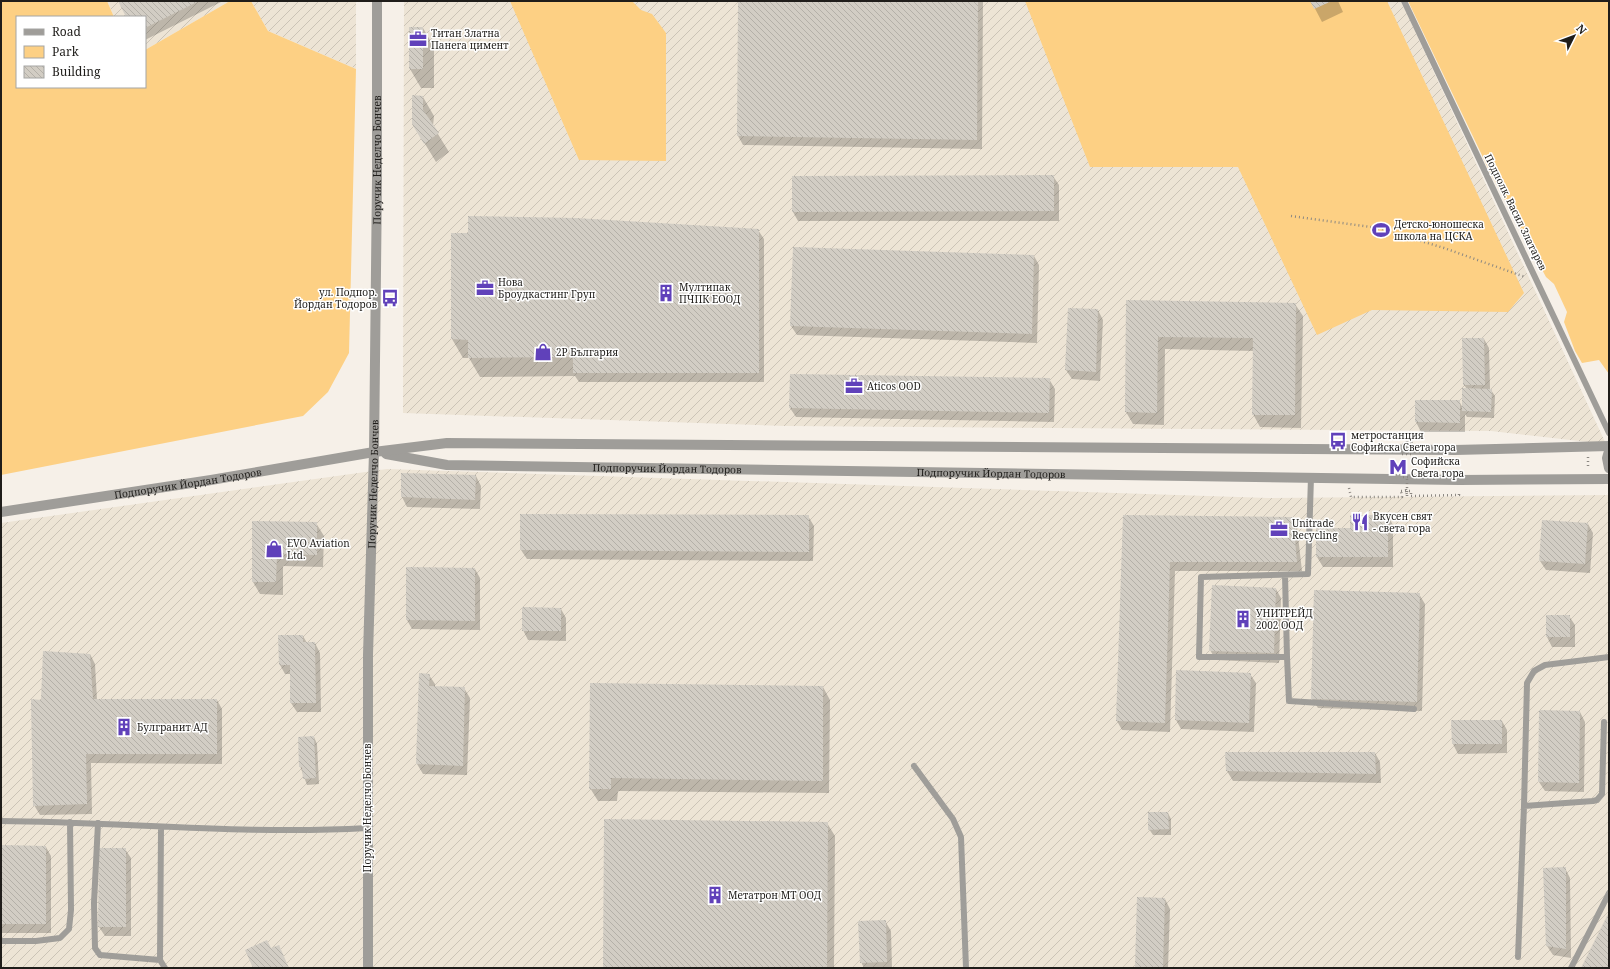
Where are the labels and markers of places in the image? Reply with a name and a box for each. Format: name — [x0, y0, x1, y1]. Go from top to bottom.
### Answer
place label: Титан Златна Панега цимент — [431, 26, 509, 52]
office icon: Титан Златна Панега цимент — [408, 29, 428, 49]
place label: Детско-юношеска школа на ЦСКА — [1394, 217, 1484, 243]
sports icon: Детско-юношеска школа на ЦСКА — [1371, 220, 1391, 240]
place label: Нова Броудкастинг Груп — [498, 275, 596, 301]
office icon: Нова Броудкастинг Груп — [475, 278, 495, 298]
place label: Мултипак ПЧПК ЕООД — [679, 280, 741, 306]
building icon: Мултипак ПЧПК ЕООД — [656, 283, 676, 303]
place label: ул. Подпор. Йордан Тодоров — [294, 285, 377, 311]
bus stop icon: ул. Подпор. Йордан Тодоров — [380, 288, 400, 308]
shop icon: 2Р България — [533, 342, 553, 362]
place label: 2Р България — [556, 345, 618, 359]
office icon: Aticos OOD — [844, 376, 864, 396]
place label: Aticos OOD — [867, 379, 921, 393]
place label: метростанция Софийска Света гора — [1351, 428, 1456, 454]
bus stop icon: метростанция Софийска Света гора — [1328, 431, 1348, 451]
place label: Софийска Света гора — [1411, 454, 1465, 480]
metro station icon: Софийска Света гора — [1388, 457, 1408, 477]
place label: Вкусен свят - света гора — [1373, 509, 1433, 535]
restaurant icon: Вкусен свят - света гора — [1350, 512, 1370, 532]
place label: Unitrade Recycling — [1292, 516, 1338, 542]
office icon: Unitrade Recycling — [1269, 519, 1289, 539]
place label: EVO Aviation Ltd. — [287, 536, 350, 562]
shop icon: EVO Aviation Ltd. — [264, 539, 284, 559]
place label: УНИТРЕЙД 2002 ООД — [1256, 606, 1313, 632]
building icon: УНИТРЕЙД 2002 ООД — [1233, 609, 1253, 629]
building icon: Булгранит АД — [114, 717, 134, 737]
place label: Булгранит АД — [137, 720, 208, 734]
building icon: Метатрон МТ ООД — [705, 885, 725, 905]
place label: Метатрон МТ ООД — [728, 888, 822, 902]

